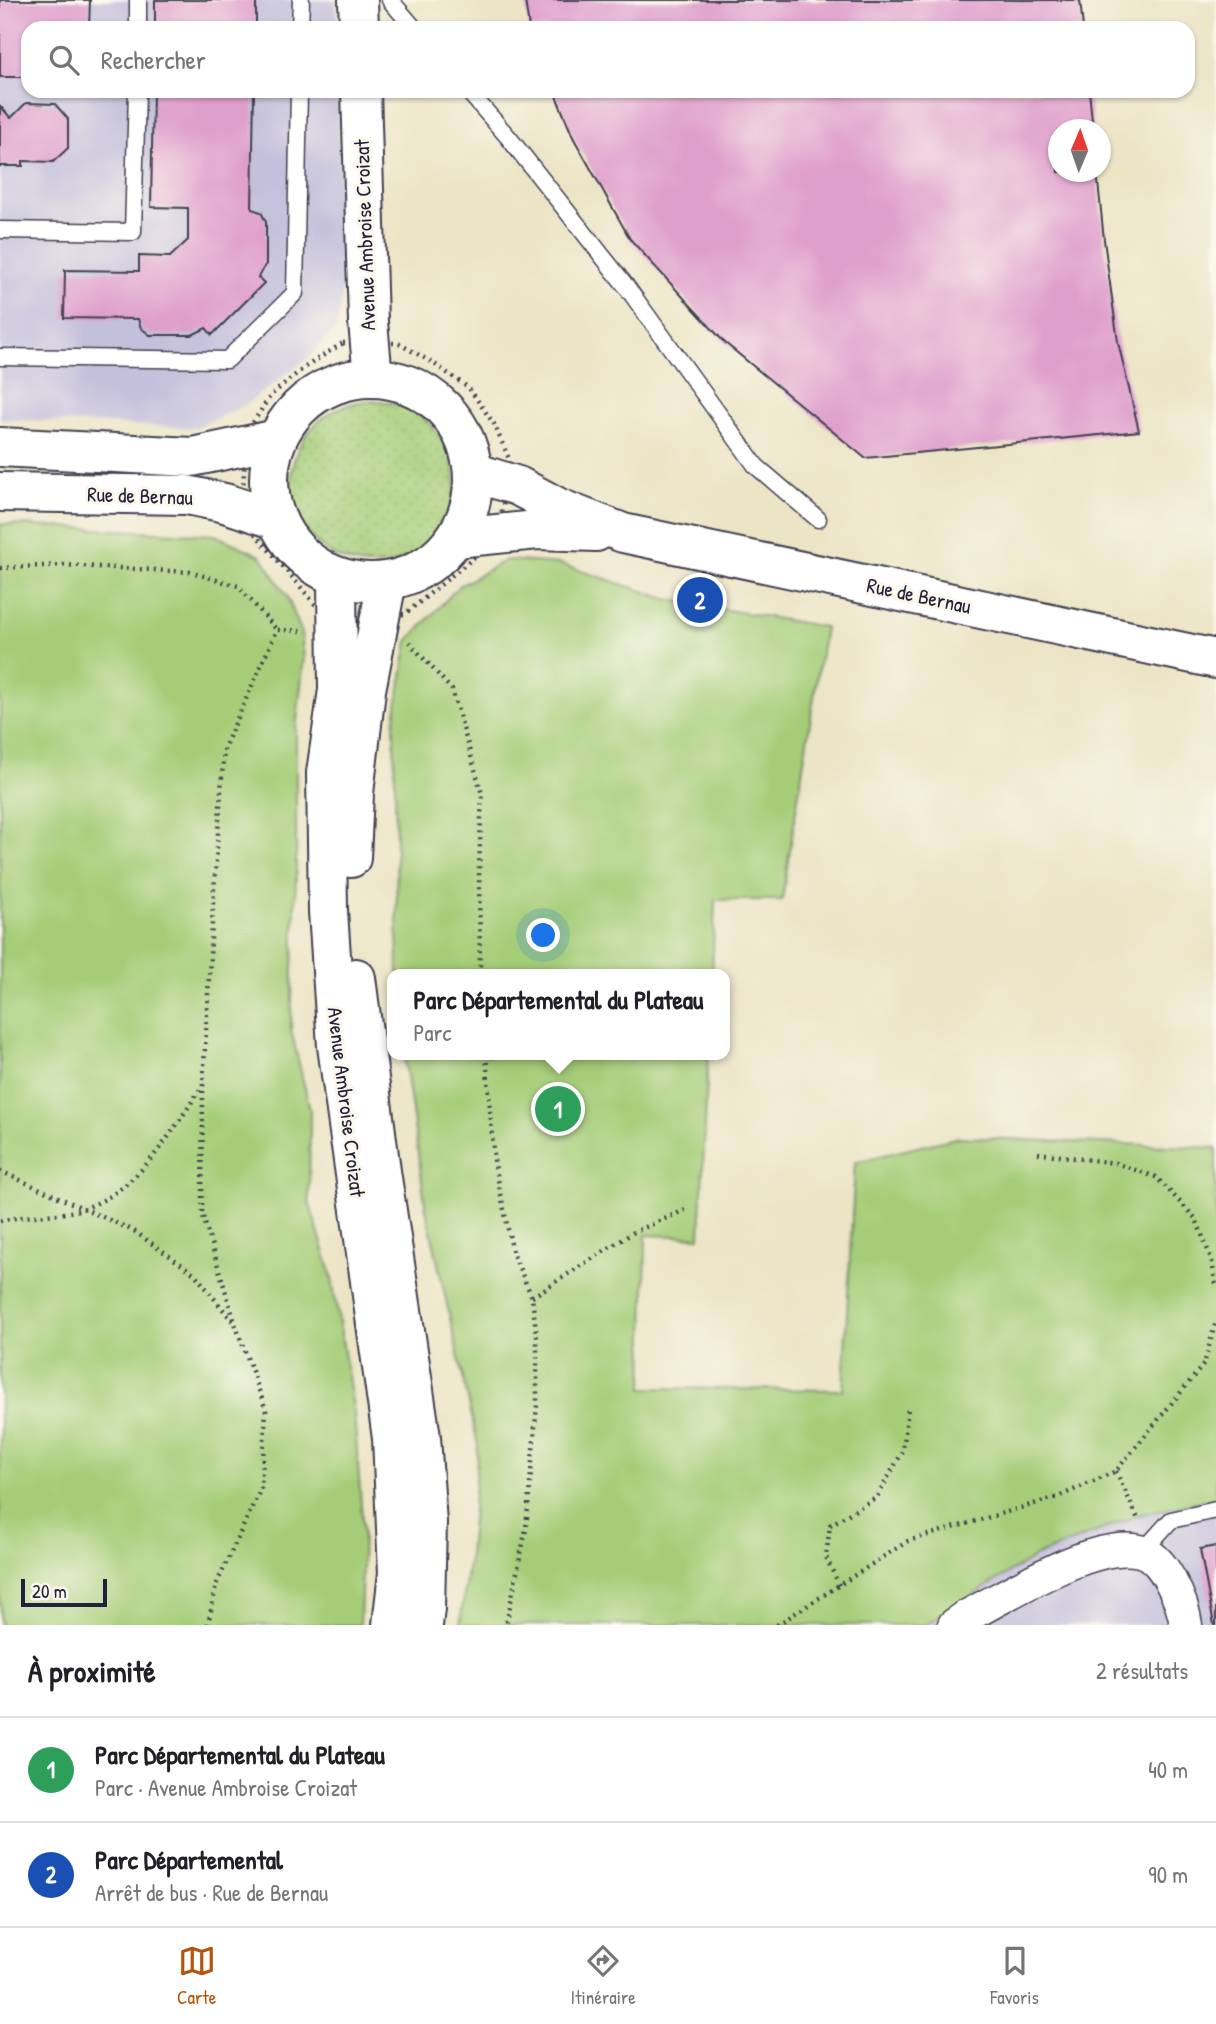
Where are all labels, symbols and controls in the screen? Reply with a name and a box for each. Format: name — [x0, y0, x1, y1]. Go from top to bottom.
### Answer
search box — [21, 21, 1195, 98]
icon: search — [45, 41, 83, 79]
text: Rechercher — [101, 42, 206, 77]
north arrow — [1048, 119, 1111, 182]
street label: Avenue Ambroise Croizat — [347, 138, 382, 331]
street label: Rue de Bernau — [87, 479, 194, 512]
street label: Rue de Bernau — [864, 570, 974, 621]
pin: 2 — [677, 574, 723, 626]
your location — [526, 918, 560, 952]
popup — [387, 969, 730, 1060]
text: Parc Départemental du Plateau — [414, 982, 703, 1017]
street label: Avenue Ambroise Croizat — [320, 1005, 373, 1199]
text: Parc — [414, 1017, 451, 1048]
pin: 1 — [535, 1083, 581, 1135]
scale bar — [21, 1576, 107, 1608]
text: 20 m — [32, 1578, 67, 1604]
text: À proximité — [28, 1651, 156, 1691]
text: 2 résultats — [1096, 1655, 1188, 1686]
text: Parc Départemental du Plateau — [95, 1737, 385, 1772]
text: 1 — [47, 1754, 55, 1785]
text: 40 m — [1148, 1754, 1188, 1785]
text: Parc · Avenue Ambroise Croizat — [95, 1772, 357, 1803]
text: Parc Départemental — [95, 1842, 283, 1877]
text: 2 — [46, 1859, 56, 1890]
text: 90 m — [1148, 1859, 1188, 1890]
text: Arrêt de bus · Rue de Bernau — [95, 1877, 328, 1908]
tab: Carte — [177, 1942, 216, 2010]
tab: Itinéraire — [571, 1942, 636, 2010]
tab: Favoris — [990, 1942, 1039, 2010]

